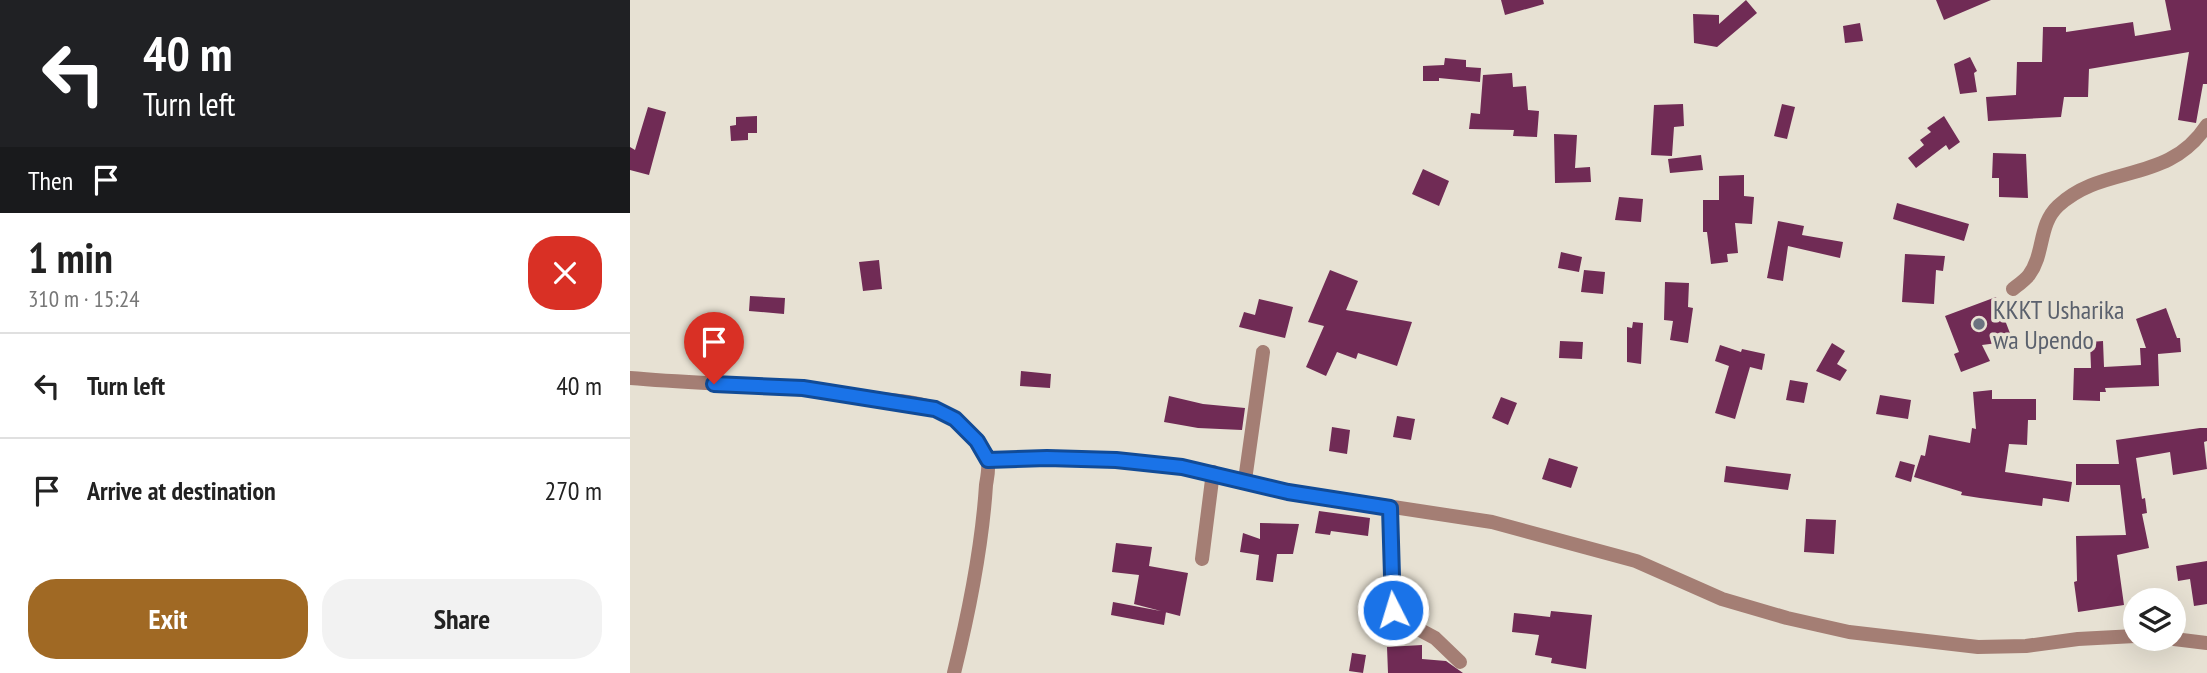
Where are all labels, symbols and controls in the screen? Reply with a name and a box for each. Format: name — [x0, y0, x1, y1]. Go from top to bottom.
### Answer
text: 40 m — [143, 21, 232, 85]
icon: left — [28, 28, 119, 119]
text: Turn left — [143, 83, 235, 125]
icon: arrive — [87, 161, 125, 199]
text: Then — [28, 164, 73, 197]
text: 1 min — [28, 230, 113, 285]
button: close — [528, 236, 602, 310]
text: 310 m · 15:24 — [28, 284, 140, 313]
place label: KKKT Usharika wa Upendo — [1993, 293, 2124, 356]
pin — [684, 312, 744, 384]
marker: KKKT Usharika wa Upendo — [1971, 316, 1987, 332]
icon: arrive — [695, 323, 733, 361]
icon: left — [28, 367, 66, 405]
text: Turn left — [87, 369, 165, 402]
text: 40 m — [556, 369, 602, 402]
icon: arrive — [28, 472, 66, 510]
text: Arrive at destination — [87, 474, 276, 507]
text: 270 m — [544, 474, 602, 507]
position arrow — [1356, 573, 1430, 647]
button: Exit — [28, 579, 308, 659]
button: Share — [322, 579, 602, 659]
map controls — [2123, 588, 2186, 651]
button: layers — [2123, 588, 2186, 651]

